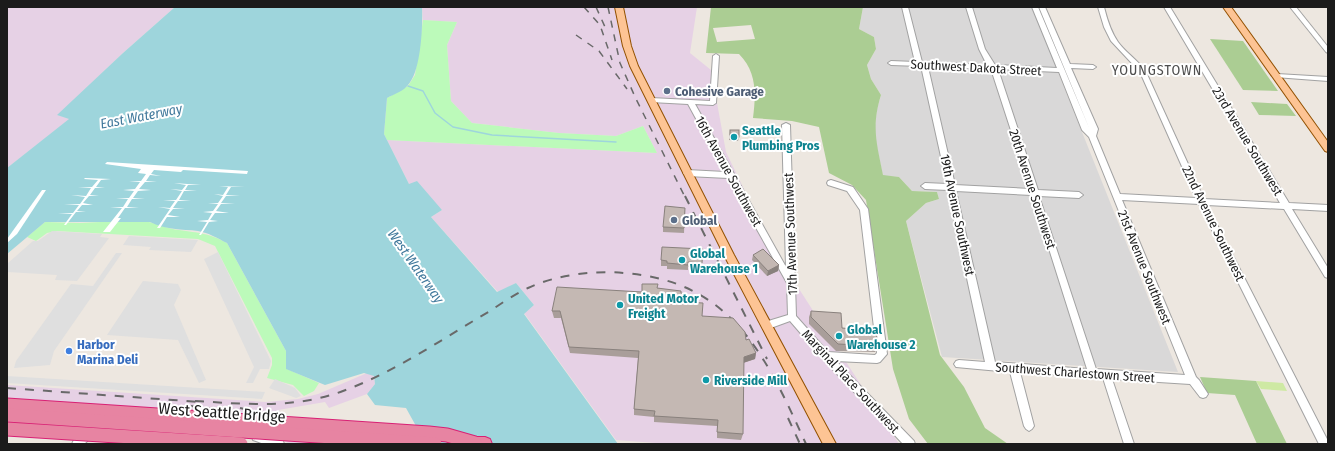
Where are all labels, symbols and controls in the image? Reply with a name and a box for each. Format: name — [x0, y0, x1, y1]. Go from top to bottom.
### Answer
street label: Southwest Dakota Street — [910, 57, 1043, 78]
district label: YOUNGSTOWN — [1112, 62, 1202, 79]
place label: Cohesive Garage — [675, 84, 764, 99]
street label: 23rd Avenue Southwest — [1209, 84, 1286, 199]
marker: Cohesive Garage — [662, 86, 672, 96]
water label: East Waterway — [99, 100, 184, 133]
street label: 16th Avenue Southwest — [692, 113, 765, 230]
place label: Seattle Plumbing Pros — [742, 123, 820, 153]
street label: 20th Avenue Southwest — [1006, 128, 1059, 251]
marker: Seattle Plumbing Pros — [729, 132, 739, 142]
street label: 19th Avenue Southwest — [937, 153, 978, 278]
street label: 22nd Avenue Southwest — [1179, 163, 1248, 284]
street label: 17th Avenue Southwest — [781, 172, 800, 295]
street label: 21st Avenue Southwest — [1115, 208, 1175, 327]
place label: Global — [682, 213, 717, 228]
marker: Global — [669, 215, 679, 225]
water label: West Waterway — [384, 226, 448, 307]
place label: Global Warehouse 1 — [690, 246, 758, 276]
marker: Global Warehouse 1 — [677, 255, 687, 265]
place label: United Motor Freight — [628, 291, 699, 321]
marker: United Motor Freight — [615, 300, 625, 310]
place label: Global Warehouse 2 — [847, 322, 916, 352]
street label: Marginal Place Southwest — [799, 326, 903, 437]
marker: Global Warehouse 2 — [834, 331, 844, 341]
place label: Harbor Marina Deli — [77, 337, 138, 367]
marker: Harbor Marina Deli — [64, 346, 74, 356]
street label: Southwest Charlestown Street — [995, 359, 1156, 386]
place label: Riverside Mill — [714, 373, 788, 388]
marker: Riverside Mill — [701, 375, 711, 385]
street label: West Seattle Bridge — [158, 399, 286, 426]

